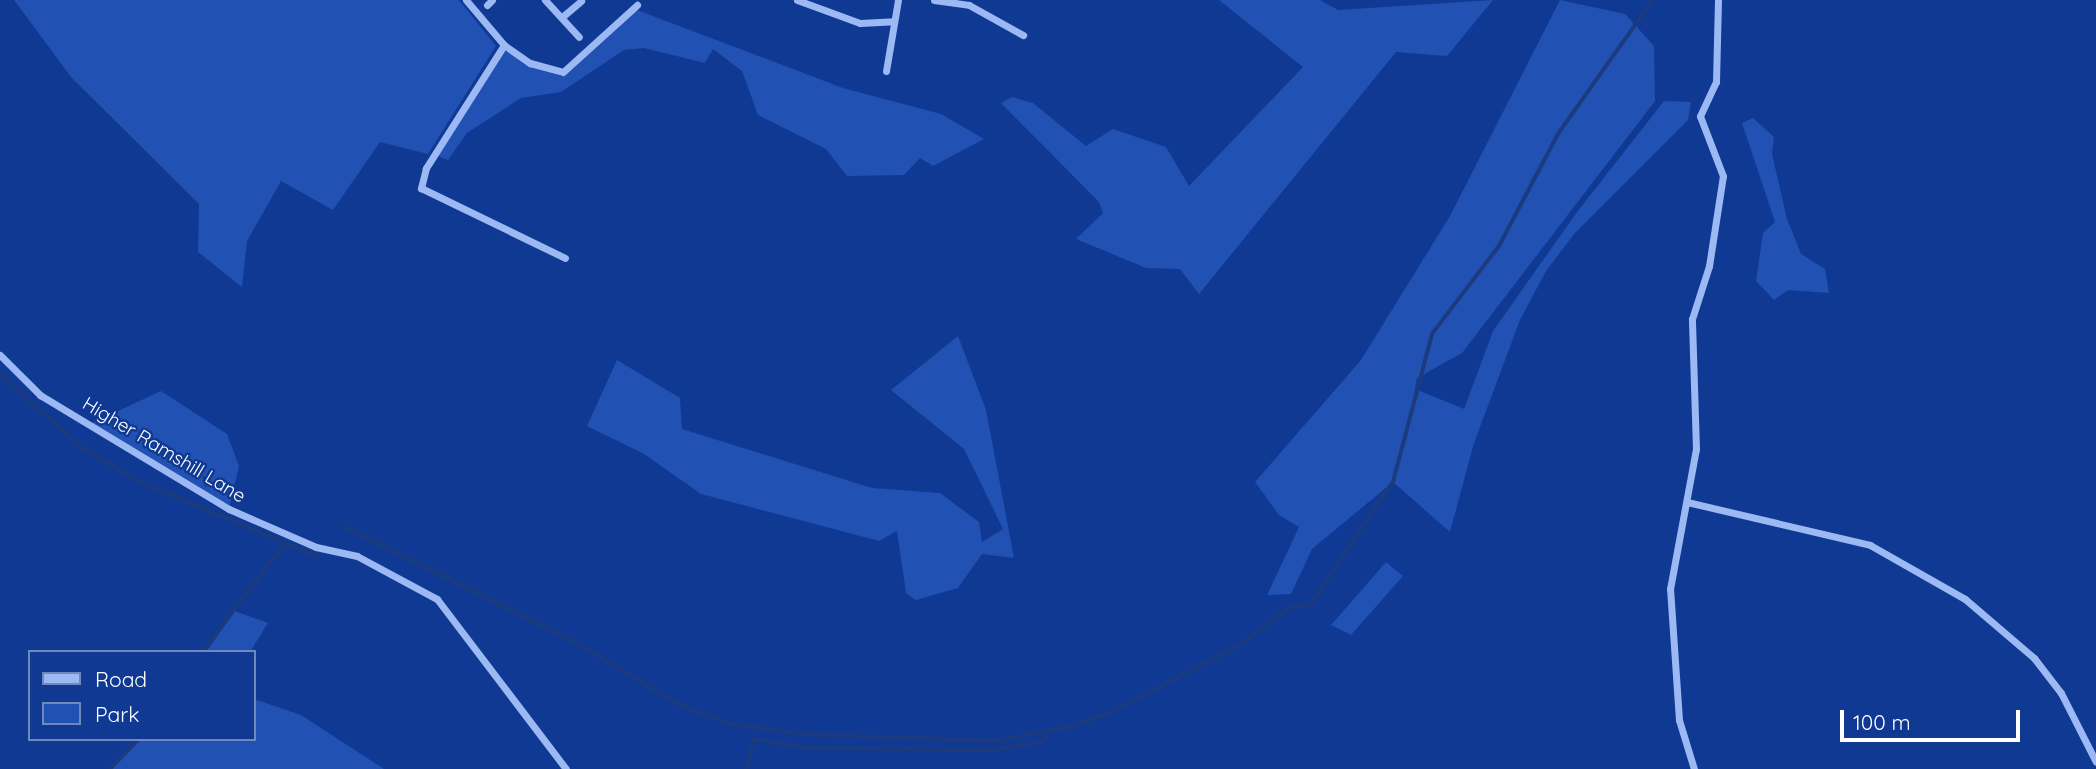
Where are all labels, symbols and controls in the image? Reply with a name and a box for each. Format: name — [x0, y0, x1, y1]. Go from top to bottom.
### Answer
street label: Higher Ramshill Lane — [78, 392, 250, 508]
legend — [28, 650, 256, 741]
text: Road — [95, 666, 147, 692]
scale bar — [1844, 696, 2024, 740]
text: Park — [95, 701, 139, 727]
text: 100 m — [1853, 709, 1911, 735]

